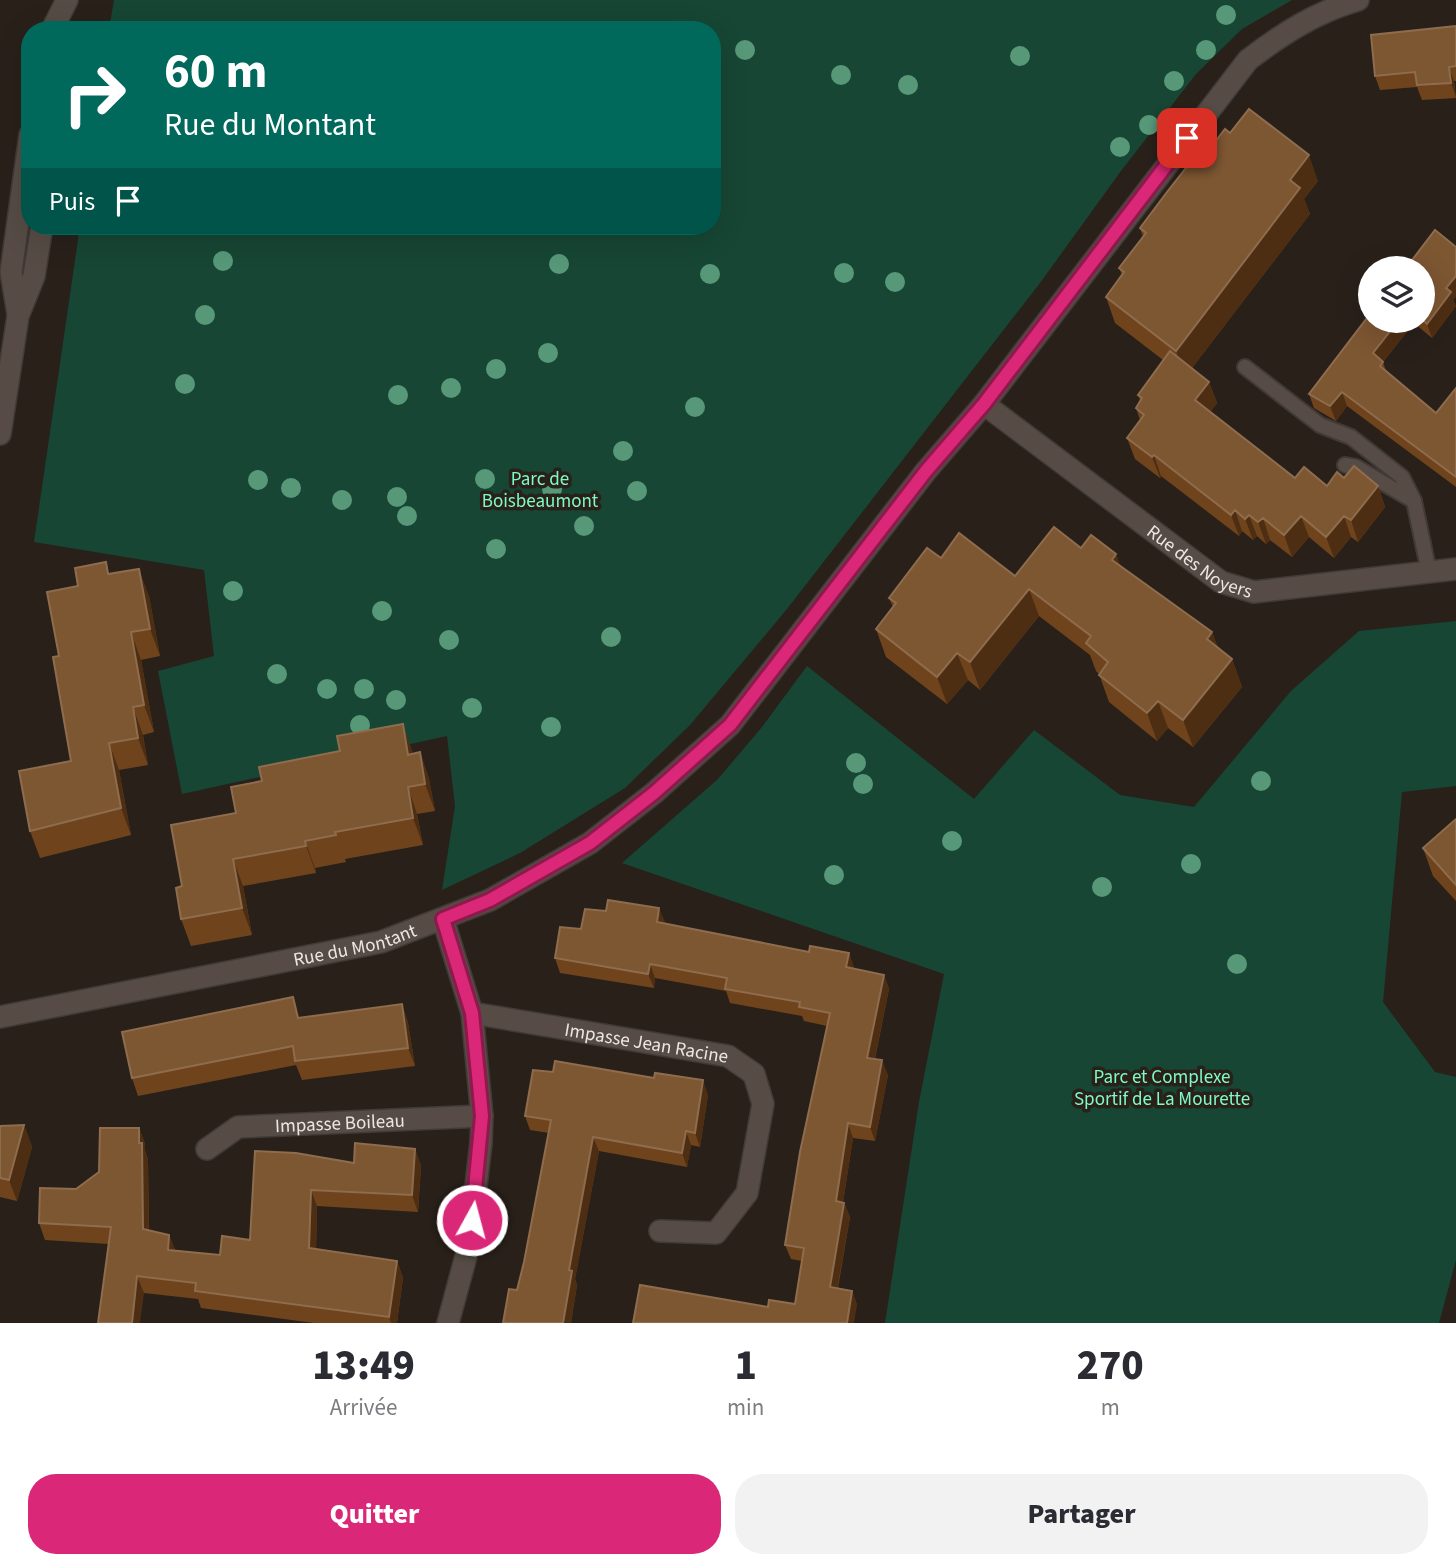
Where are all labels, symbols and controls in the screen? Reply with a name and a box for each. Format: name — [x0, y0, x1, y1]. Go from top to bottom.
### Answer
text: 60 m — [164, 37, 268, 107]
icon: right — [49, 49, 140, 140]
text: Rue du Montant — [164, 102, 376, 148]
pin — [1157, 108, 1217, 168]
icon: arrive — [1168, 119, 1206, 157]
icon: arrive — [109, 182, 147, 220]
text: Puis — [49, 183, 95, 220]
map controls — [1358, 256, 1435, 333]
button: layers — [1358, 256, 1435, 333]
park label: Parc de Boisbeaumont — [482, 466, 599, 515]
street label: Rue des Noyers — [1141, 519, 1255, 606]
street label: Rue du Montant — [291, 917, 421, 974]
street label: Impasse Jean Racine — [562, 1017, 730, 1071]
park label: Parc et Complexe Sportif de La Mourette — [1074, 1064, 1250, 1113]
street label: Impasse Boileau — [274, 1107, 405, 1140]
position arrow — [435, 1183, 509, 1257]
text: 13:49 — [312, 1336, 415, 1396]
text: 1 — [734, 1336, 757, 1396]
text: 270 — [1077, 1336, 1144, 1396]
text: Arrivée — [330, 1391, 397, 1424]
text: min — [727, 1391, 764, 1424]
text: m — [1101, 1391, 1120, 1424]
button: Quitter — [28, 1474, 721, 1554]
button: Partager — [735, 1474, 1428, 1554]

